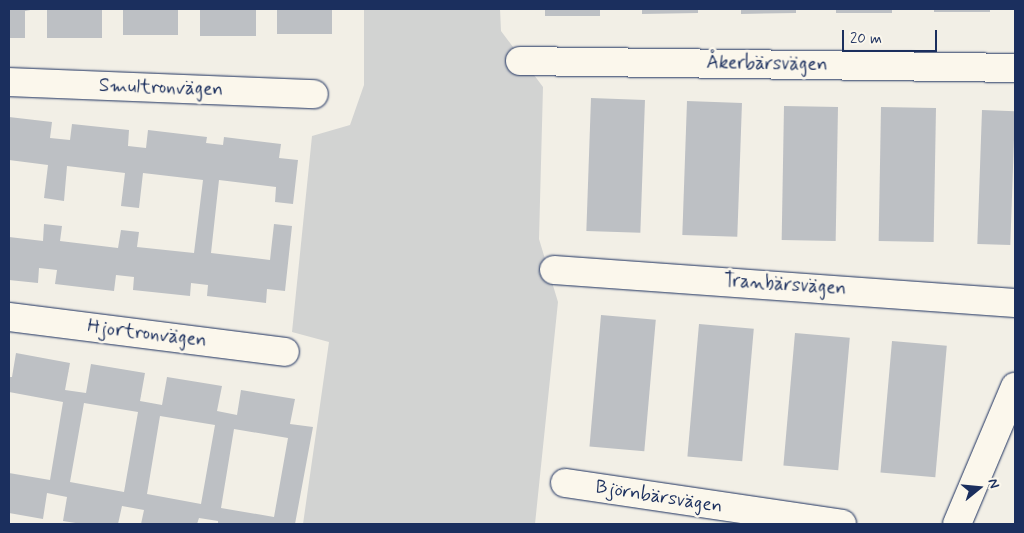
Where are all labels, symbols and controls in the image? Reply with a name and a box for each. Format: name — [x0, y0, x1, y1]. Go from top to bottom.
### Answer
scale bar — [844, 20, 939, 52]
text: 20 m — [850, 29, 882, 49]
street label: Åkerbärsvägen — [706, 52, 828, 76]
street label: Smultronvägen — [99, 74, 223, 102]
street label: Tranbärsvägen — [723, 269, 847, 301]
street label: Hjortronvägen — [86, 315, 208, 353]
north arrow — [954, 463, 1004, 513]
street label: Björnbärsvägen — [594, 476, 724, 518]
text: N — [983, 477, 1003, 491]

